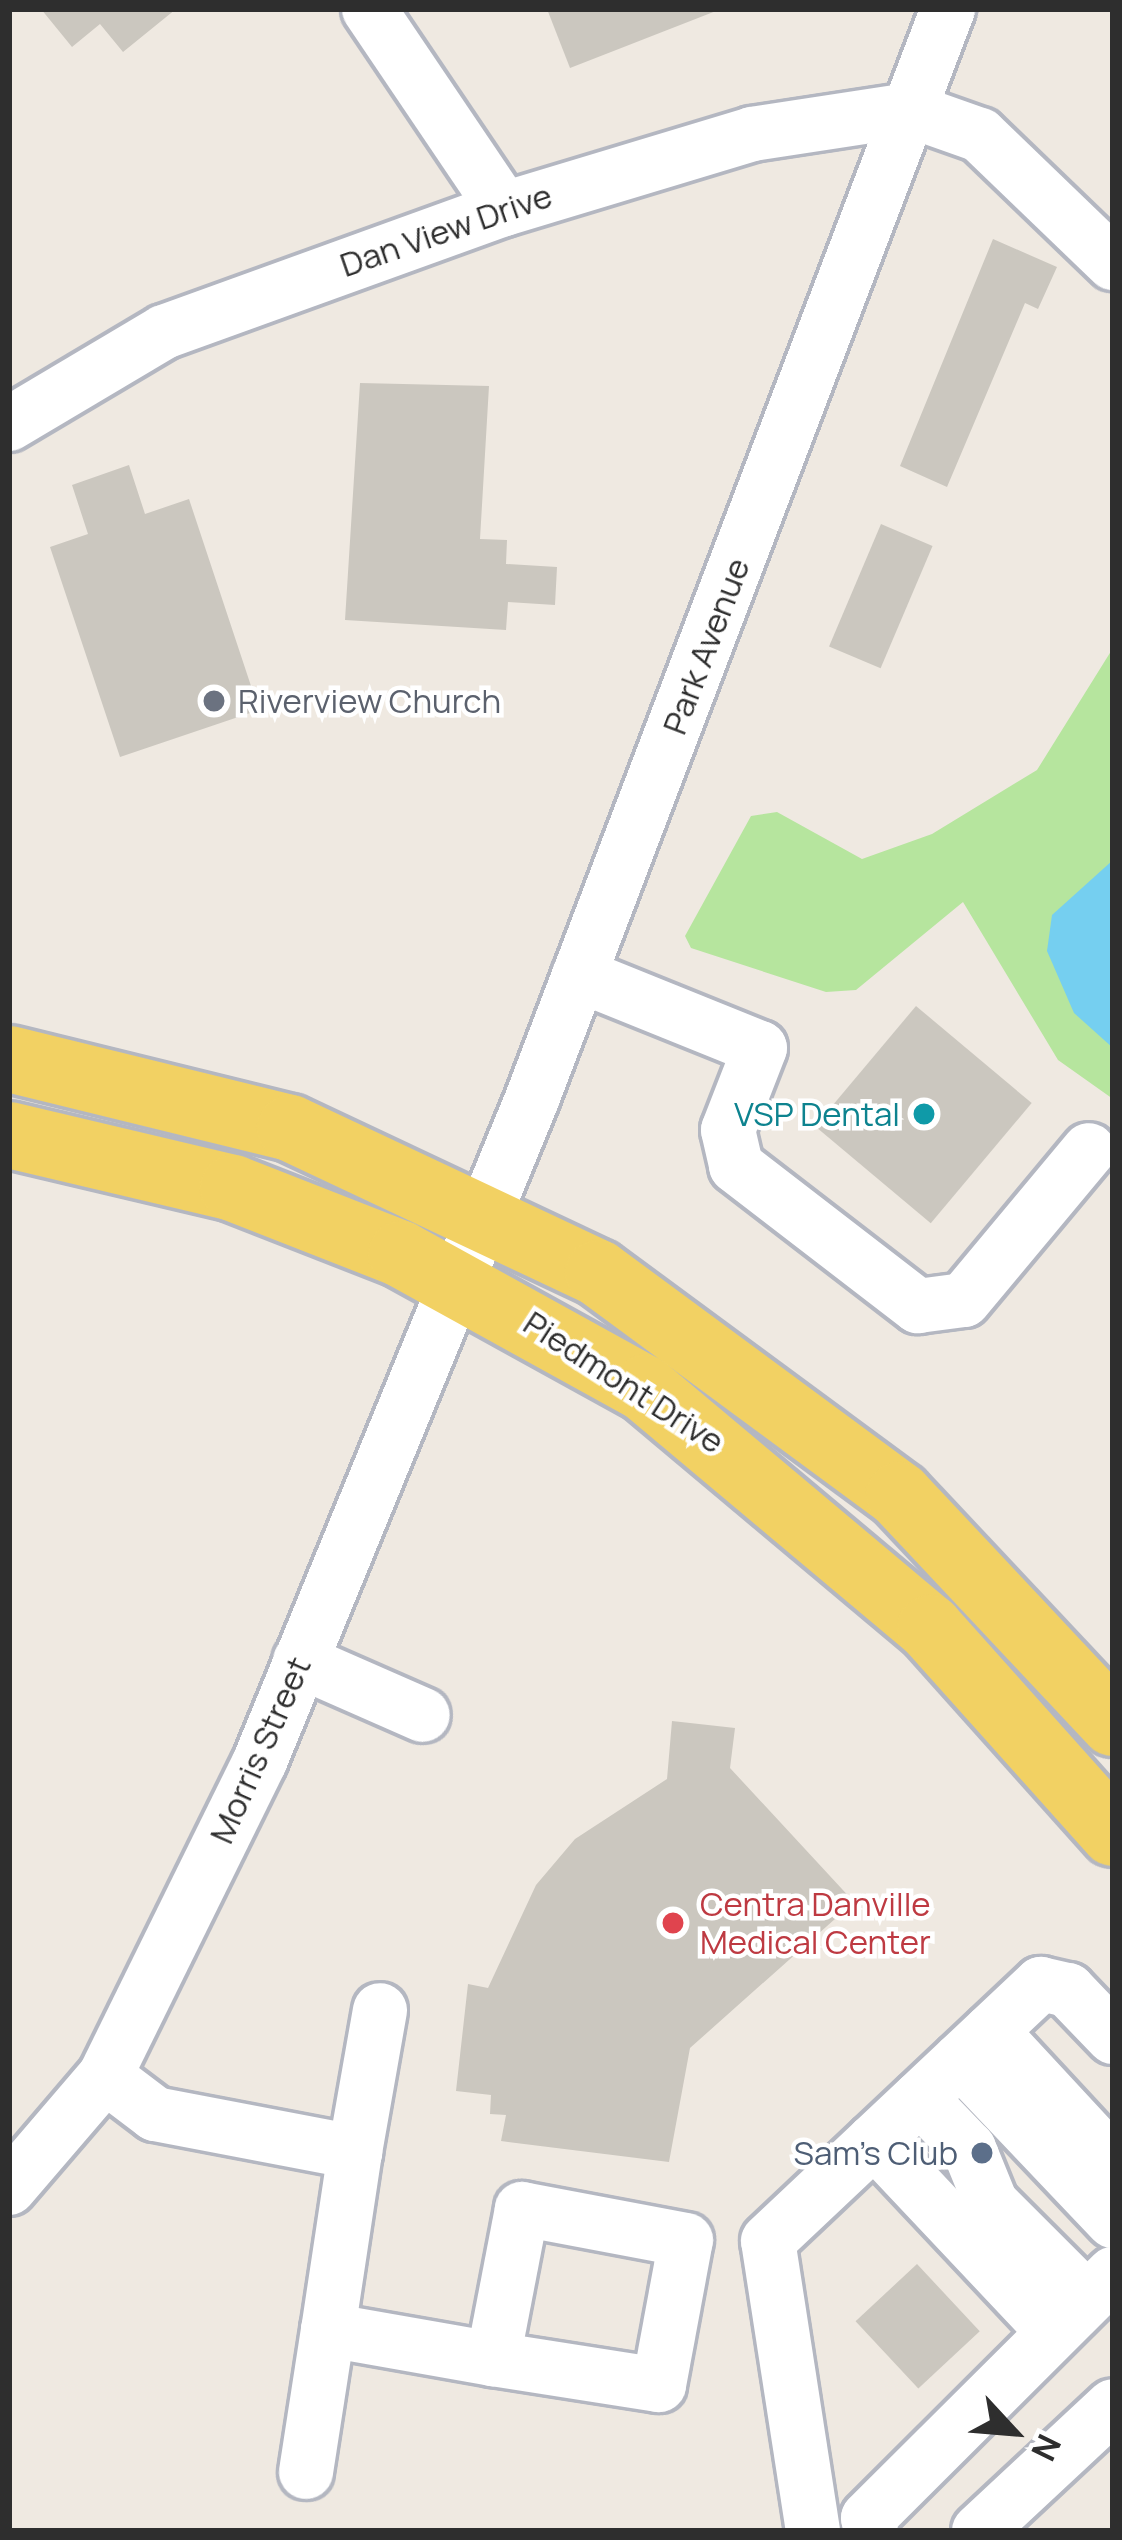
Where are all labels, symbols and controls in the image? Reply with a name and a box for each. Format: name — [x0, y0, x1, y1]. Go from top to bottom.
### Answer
street label: Dan View Drive — [335, 175, 557, 285]
street label: Park Avenue — [654, 552, 758, 740]
place label: Riverview Church — [238, 681, 501, 721]
marker: Riverview Church — [201, 688, 227, 714]
place label: VSP Dental — [734, 1094, 900, 1134]
marker: VSP Dental — [911, 1101, 937, 1127]
street label: Piedmont Drive — [517, 1303, 731, 1461]
street label: Morris Street — [201, 1651, 319, 1849]
place label: Centra Danville Medical Center — [700, 1884, 931, 1962]
marker: Centra Danville Medical Center — [657, 1907, 689, 1939]
place label: Sam's Club — [794, 2133, 958, 2173]
marker: Sam's Club — [969, 2140, 995, 2166]
north arrow — [954, 2372, 1074, 2492]
text: N — [1021, 2427, 1072, 2469]

